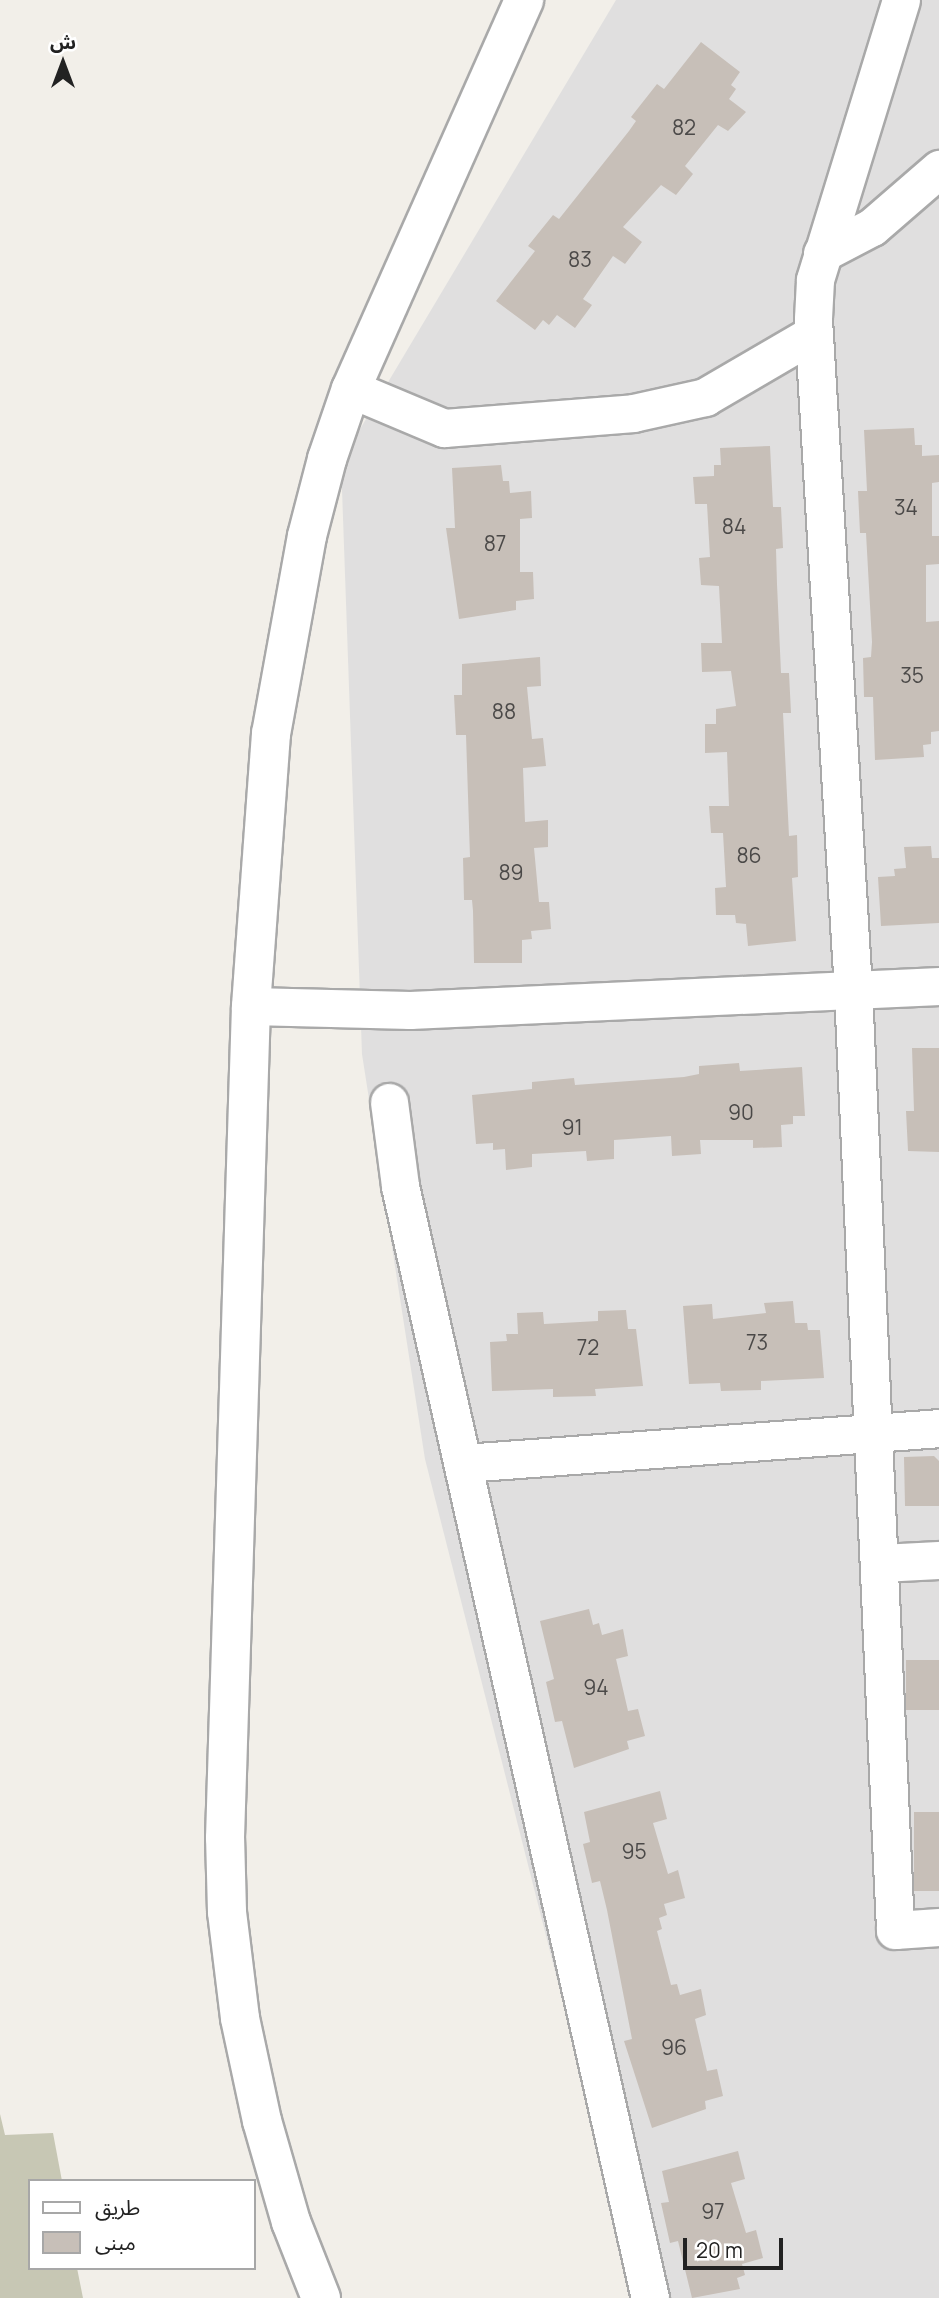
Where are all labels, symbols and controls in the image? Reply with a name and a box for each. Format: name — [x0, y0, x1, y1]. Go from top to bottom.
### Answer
north arrow — [28, 28, 98, 98]
text: ش — [50, 29, 76, 55]
house number: 82 — [672, 114, 696, 140]
house number: 83 — [568, 246, 592, 272]
house number: 34 — [894, 494, 918, 520]
house number: 84 — [722, 513, 746, 539]
house number: 87 — [484, 530, 506, 556]
house number: 35 — [900, 662, 924, 688]
house number: 88 — [492, 698, 516, 724]
house number: 86 — [736, 842, 762, 868]
house number: 89 — [498, 859, 524, 885]
house number: 90 — [728, 1099, 754, 1125]
house number: 91 — [561, 1114, 583, 1140]
house number: 73 — [746, 1329, 768, 1355]
house number: 72 — [577, 1334, 599, 1360]
house number: 94 — [583, 1674, 609, 1700]
house number: 95 — [621, 1838, 647, 1864]
house number: 96 — [661, 2034, 687, 2060]
legend — [28, 2179, 256, 2270]
text: طريق — [95, 2193, 140, 2221]
house number: 97 — [701, 2198, 725, 2224]
scale bar — [687, 2224, 787, 2268]
text: مبنى — [95, 2228, 136, 2256]
text: 20 m — [696, 2236, 743, 2264]

